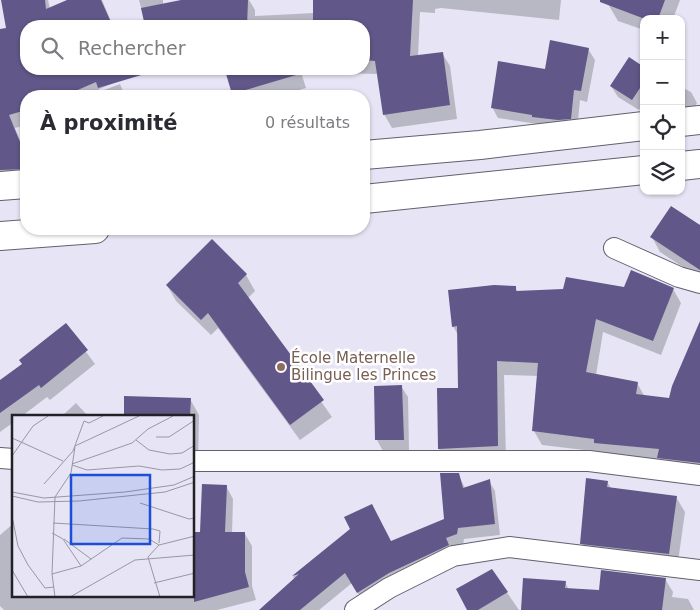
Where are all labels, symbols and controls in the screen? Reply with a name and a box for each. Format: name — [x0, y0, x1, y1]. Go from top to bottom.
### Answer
map controls — [640, 15, 685, 195]
button: + — [640, 15, 685, 60]
search box — [20, 20, 370, 75]
icon: search — [38, 34, 66, 62]
text: Rechercher — [78, 37, 186, 59]
button: − — [640, 60, 685, 105]
button: locate — [640, 105, 685, 150]
text: À proximité — [40, 111, 177, 135]
text: 0 résultats — [265, 113, 350, 132]
button: layers — [640, 150, 685, 195]
place label: École Maternelle Bilingue les Princes — [291, 348, 436, 384]
marker: École Maternelle Bilingue les Princes — [275, 361, 287, 373]
inset map — [12, 415, 195, 598]

